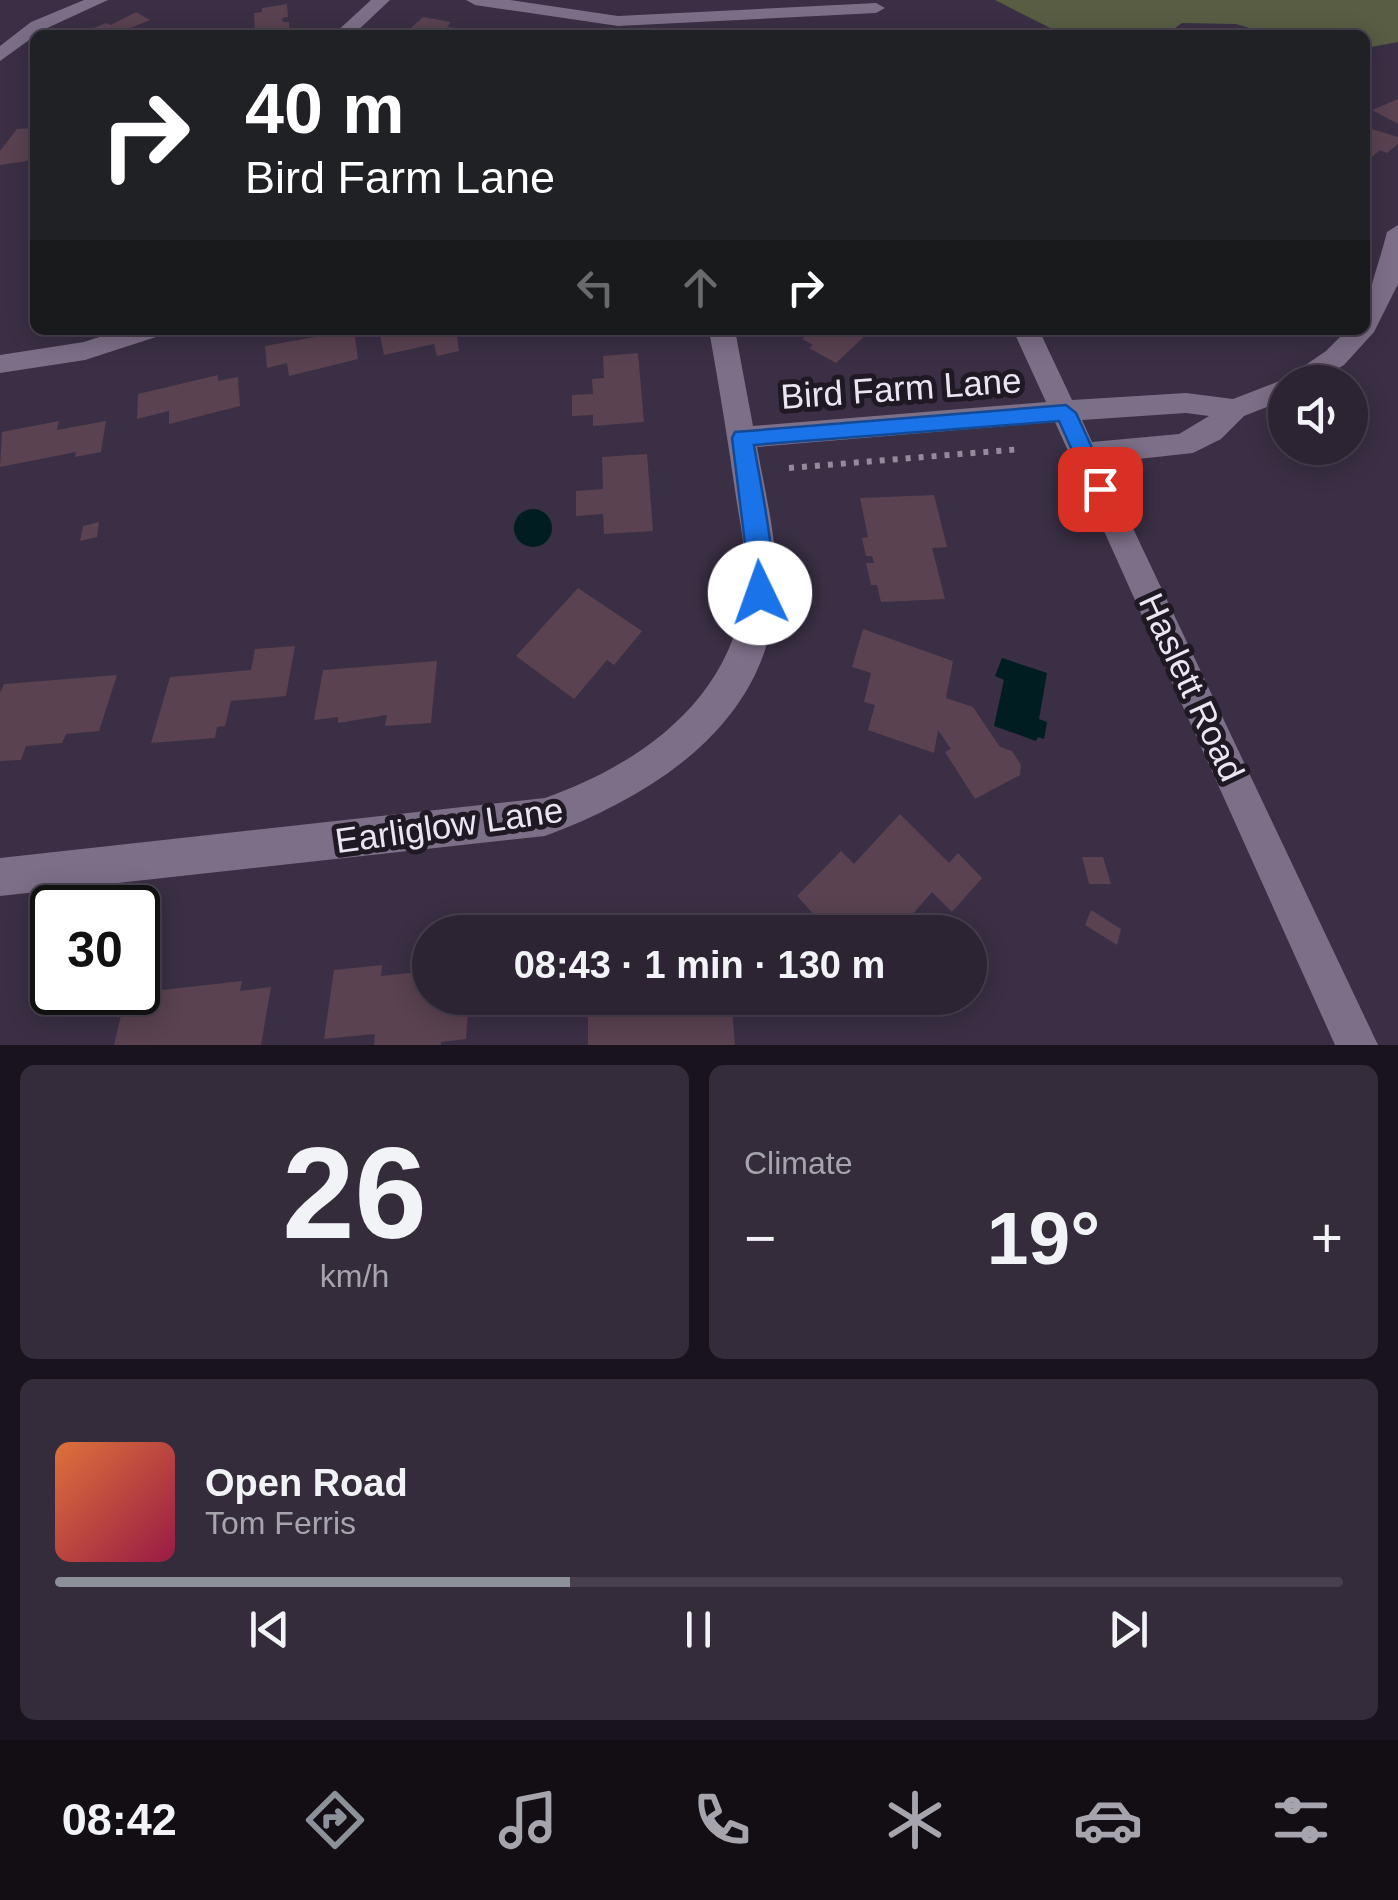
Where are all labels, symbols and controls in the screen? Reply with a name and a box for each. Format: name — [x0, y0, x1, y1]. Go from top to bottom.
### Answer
icon: right — [80, 70, 210, 200]
text: 40 m — [245, 70, 405, 148]
text: Bird Farm Lane — [245, 152, 555, 203]
icon: left — [568, 260, 623, 315]
icon: ahead — [673, 260, 728, 315]
icon: right — [778, 260, 833, 315]
street label: Bird Farm Lane — [779, 360, 1023, 416]
map controls — [1268, 365, 1368, 465]
button: sound — [1268, 365, 1368, 465]
pin — [1058, 447, 1143, 532]
icon: arrive — [1073, 462, 1128, 517]
position arrow — [708, 541, 812, 645]
street label: Haslett Road — [1132, 587, 1252, 787]
street label: Earliglow Lane — [333, 790, 565, 860]
speed limit sign: 30 — [30, 885, 160, 1015]
text: 08:43 · 1 min · 130 m — [514, 944, 885, 986]
text: 26 — [282, 1120, 427, 1266]
text: Climate — [744, 1145, 852, 1181]
text: 19° — [987, 1196, 1100, 1280]
text: − — [744, 1207, 776, 1269]
text: + — [1311, 1207, 1343, 1269]
text: km/h — [320, 1258, 389, 1294]
text: Open Road — [205, 1462, 408, 1504]
text: Tom Ferris — [205, 1505, 356, 1541]
icon: previous — [242, 1602, 297, 1657]
icon: pause — [671, 1602, 726, 1657]
icon: next — [1101, 1602, 1156, 1657]
icon: directions — [300, 1785, 370, 1855]
icon: music — [493, 1785, 563, 1855]
icon: phone — [687, 1785, 757, 1855]
icon: climate — [880, 1785, 950, 1855]
icon: car — [1073, 1785, 1143, 1855]
icon: filters — [1266, 1785, 1336, 1855]
text: 08:42 — [62, 1794, 177, 1845]

